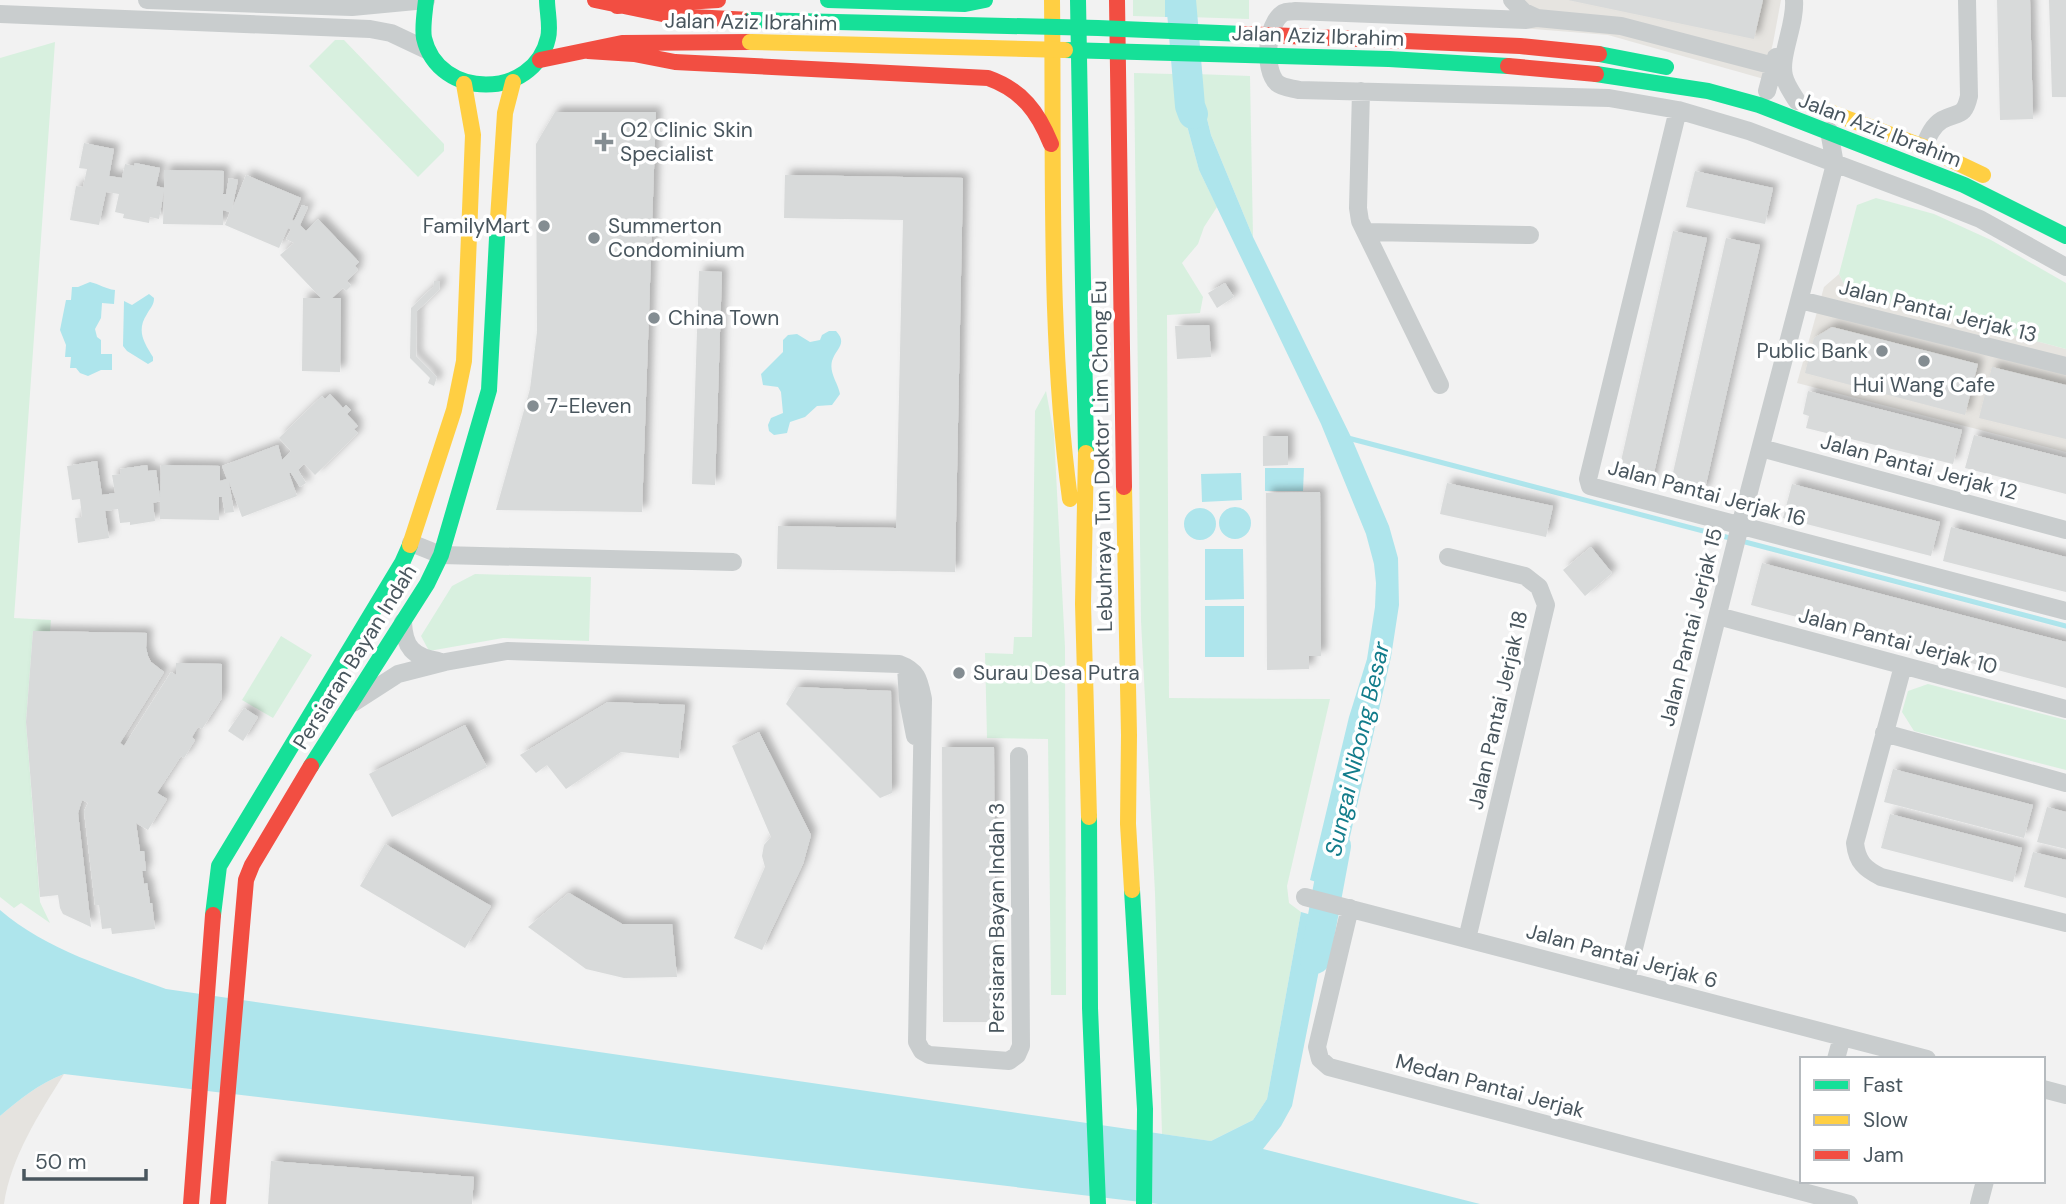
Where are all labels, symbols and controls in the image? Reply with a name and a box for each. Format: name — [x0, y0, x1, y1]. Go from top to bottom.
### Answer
street label: Jalan Aziz Ibrahim — [664, 6, 838, 38]
street label: Jalan Aziz Ibrahim — [1231, 19, 1405, 53]
street label: Jalan Aziz Ibrahim — [1794, 86, 1966, 174]
place label: O2 Clinic Skin Specialist — [620, 116, 753, 168]
marker: O2 Clinic Skin Specialist — [594, 132, 614, 152]
place label: FamilyMart — [423, 212, 530, 240]
place label: Summerton Condominium — [608, 212, 745, 264]
marker: FamilyMart — [536, 218, 552, 234]
marker: Summerton Condominium — [586, 230, 602, 246]
street label: Jalan Pantai Jerjak 13 — [1836, 273, 2040, 349]
street label: Lebuhraya Tun Doktor Lim Chong Eu — [1085, 280, 1119, 632]
place label: China Town — [668, 304, 779, 332]
marker: China Town — [646, 310, 662, 326]
place label: Public Bank — [1757, 337, 1868, 365]
marker: Public Bank — [1874, 343, 1890, 359]
marker: Hui Wang Cafe — [1916, 353, 1932, 369]
place label: Hui Wang Cafe — [1853, 371, 1995, 399]
place label: 7-Eleven — [547, 392, 631, 420]
marker: 7-Eleven — [525, 398, 541, 414]
street label: Jalan Pantai Jerjak 12 — [1817, 427, 2021, 507]
street label: Jalan Pantai Jerjak 16 — [1605, 453, 1809, 533]
street label: Jalan Pantai Jerjak 15 — [1653, 525, 1729, 729]
street label: Persiaran Bayan Indah — [287, 559, 423, 755]
street label: Jalan Pantai Jerjak 10 — [1795, 601, 2001, 681]
street label: Jalan Pantai Jerjak 18 — [1461, 608, 1535, 812]
water label: Sungai Nibong Besar — [1318, 638, 1397, 859]
place label: Surau Desa Putra — [973, 659, 1140, 687]
marker: Surau Desa Putra — [951, 665, 967, 681]
street label: Persiaran Bayan Indah 3 — [983, 803, 1011, 1033]
street label: Jalan Pantai Jerjak 6 — [1523, 917, 1721, 995]
street label: Medan Pantai Jerjak — [1392, 1047, 1588, 1125]
legend — [1800, 1057, 2045, 1183]
text: Fast — [1863, 1071, 1903, 1099]
text: Slow — [1863, 1106, 1908, 1134]
scale bar — [24, 1138, 147, 1182]
text: Jam — [1863, 1141, 1904, 1169]
text: 50 m — [35, 1148, 86, 1176]

